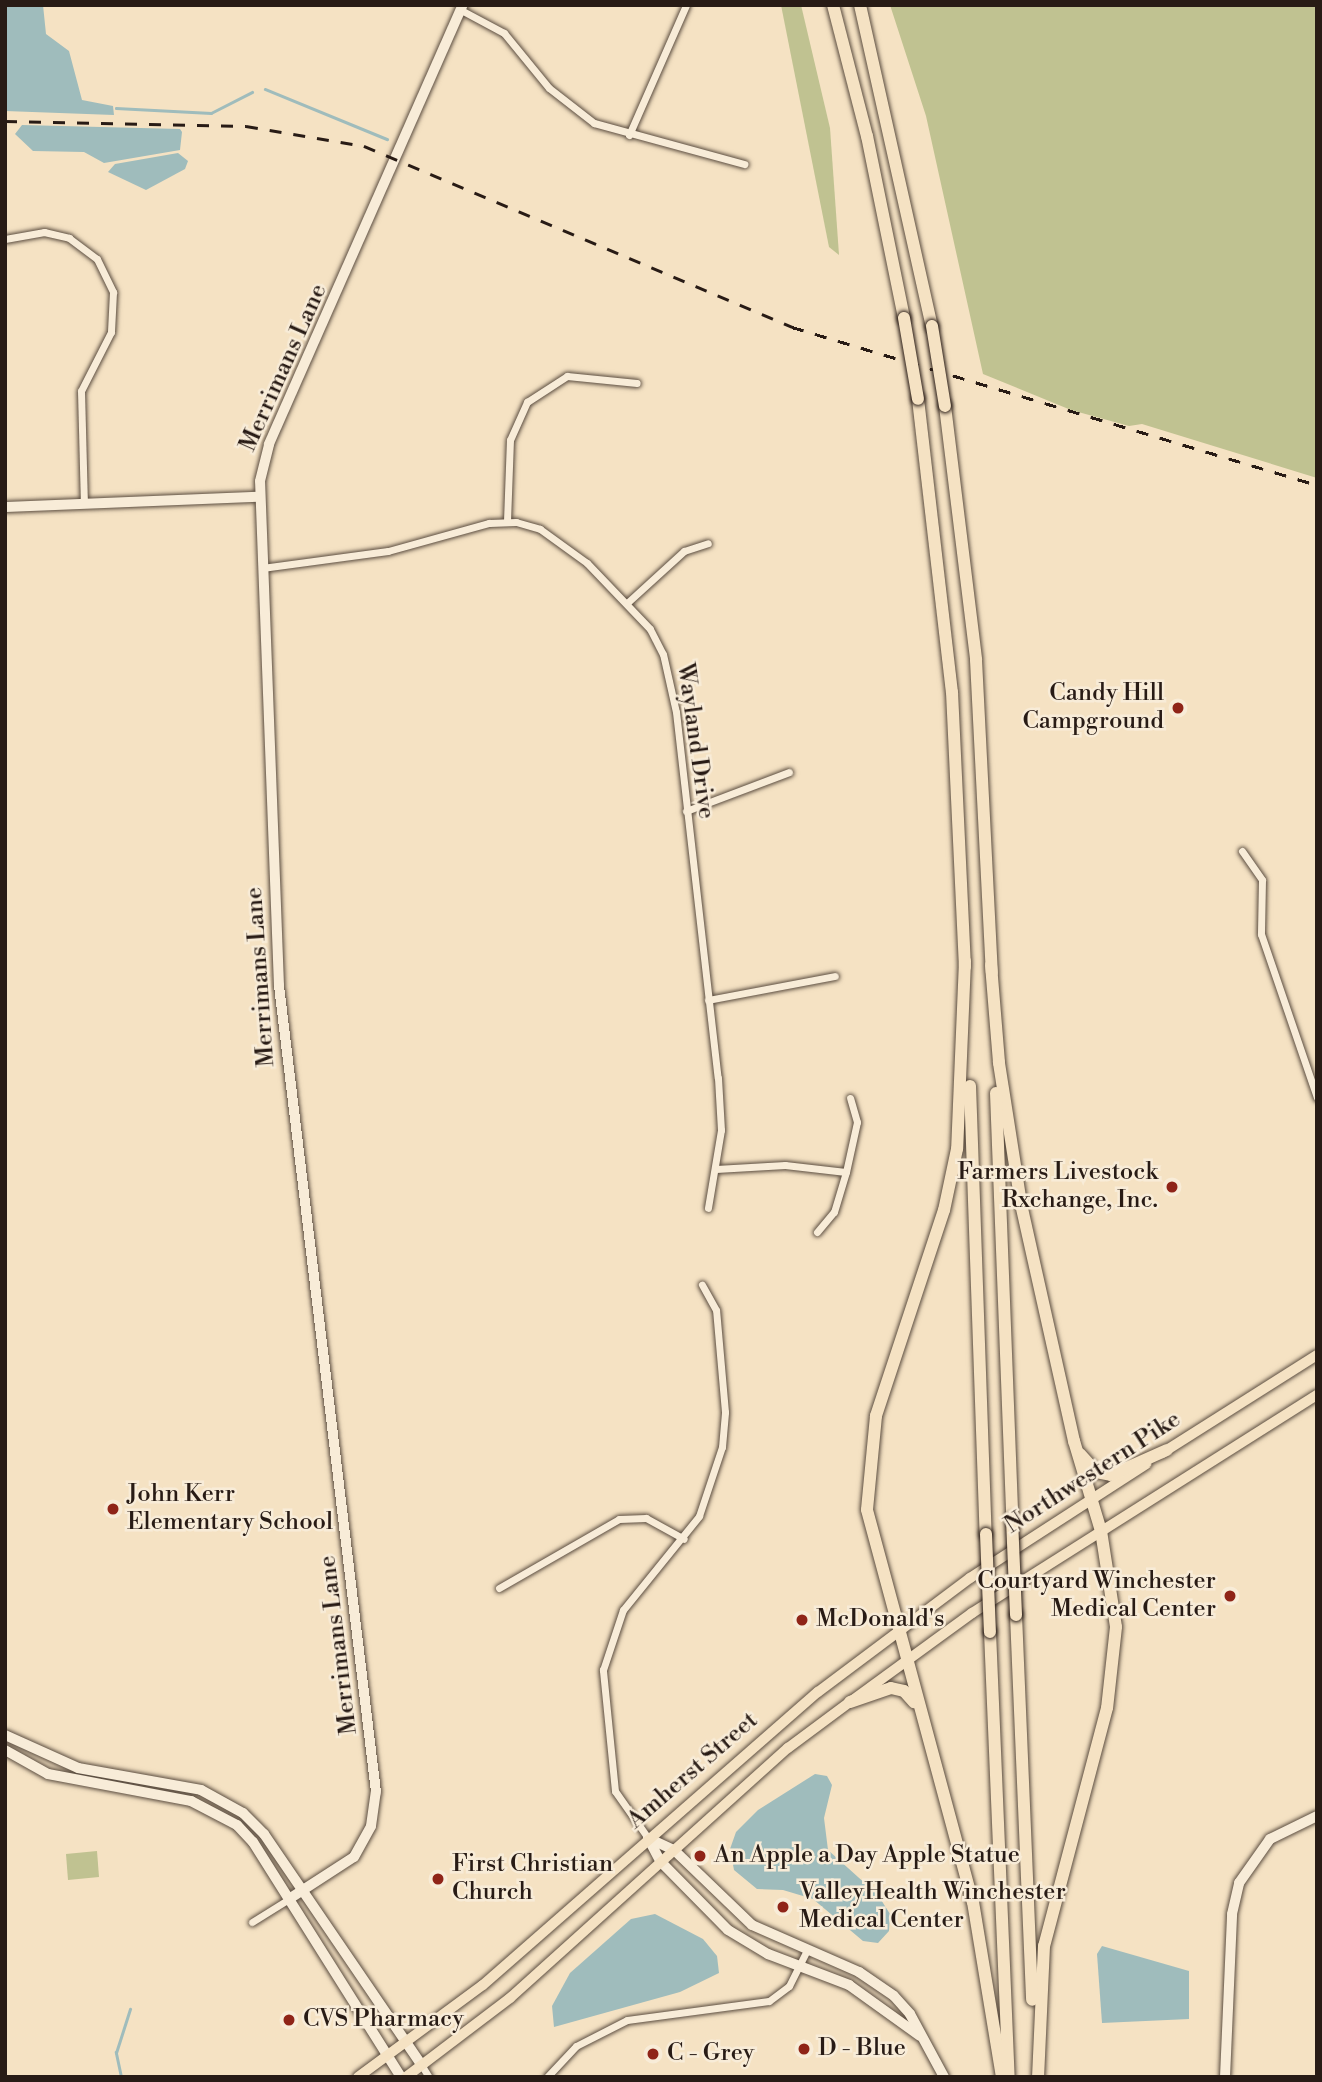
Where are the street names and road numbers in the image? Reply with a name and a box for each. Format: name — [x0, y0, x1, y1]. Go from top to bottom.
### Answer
street label: Merrimans Lane — [234, 280, 334, 456]
street label: Wayland Drive — [670, 661, 720, 821]
street label: Merrimans Lane — [240, 886, 282, 1068]
street label: Northwestern Pike — [1000, 1406, 1186, 1540]
street label: Merrimans Lane — [314, 1554, 364, 1736]
street label: Amherst Street — [622, 1706, 764, 1836]

